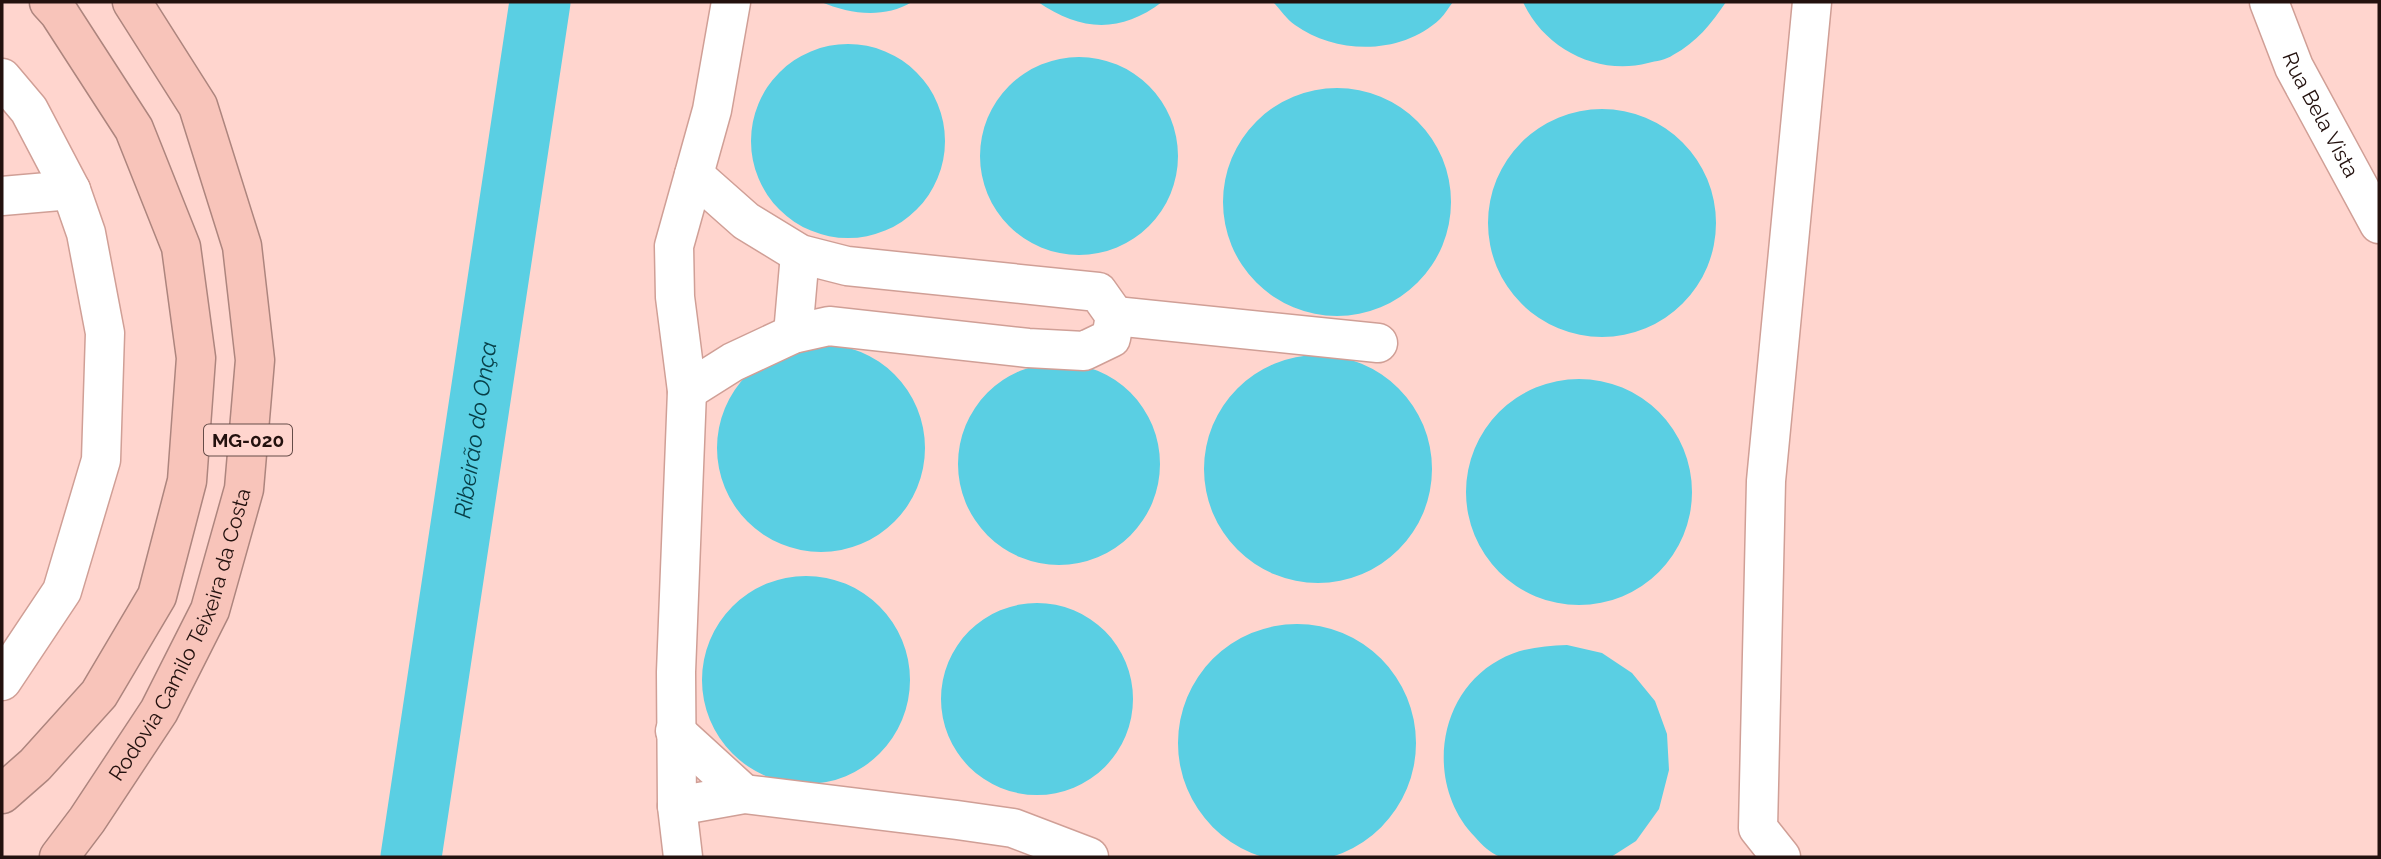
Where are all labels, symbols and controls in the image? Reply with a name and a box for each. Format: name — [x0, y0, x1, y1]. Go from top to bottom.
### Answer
street label: Rua Bela Vista — [2277, 48, 2364, 181]
water label: Ribeirão do Onça — [448, 339, 502, 520]
road number: MG-020 — [204, 424, 292, 456]
street label: Rodovia Camilo Teixeira da Costa — [103, 485, 256, 785]

